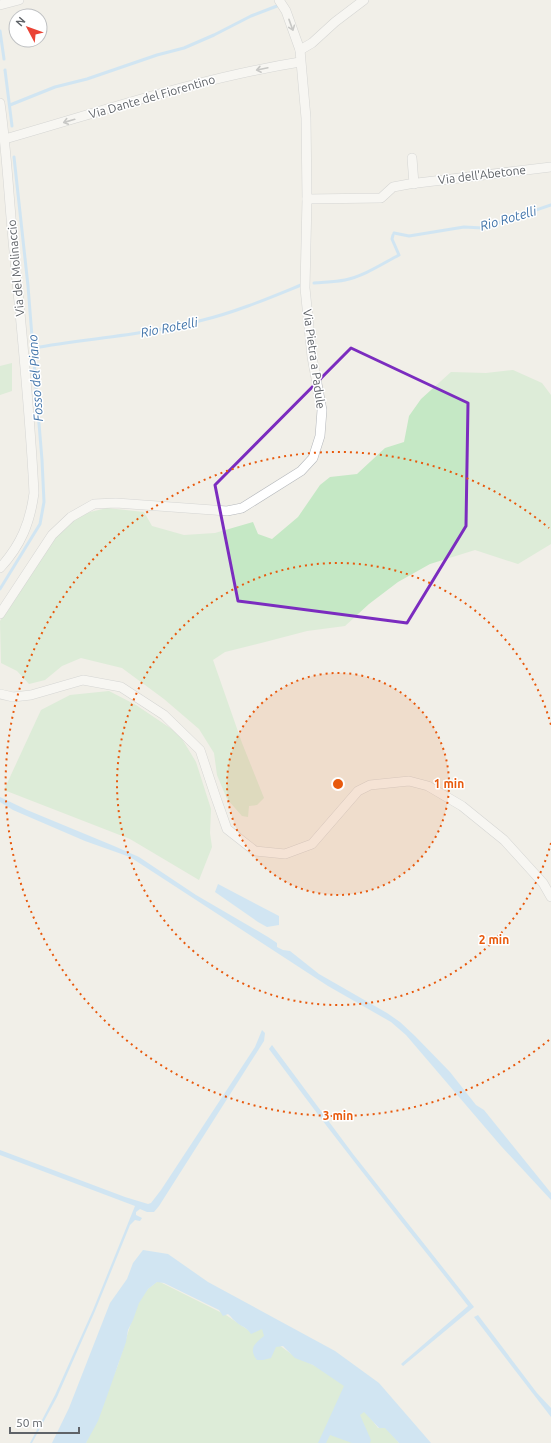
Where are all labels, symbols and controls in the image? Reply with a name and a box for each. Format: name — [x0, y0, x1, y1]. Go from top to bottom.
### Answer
north arrow — [8, 8, 48, 48]
text: N — [13, 14, 28, 28]
one-way arrow — [288, 18, 295, 31]
one-way arrow — [256, 65, 269, 73]
street label: Via Dante del Fiorentino — [87, 72, 216, 121]
one-way arrow — [63, 118, 76, 125]
street label: Via dell'Abetone — [437, 163, 527, 186]
water label: Rio Rotelli — [478, 203, 539, 233]
street label: Via del Molinaccio — [5, 219, 26, 317]
street label: Via Pietra a Padule — [301, 308, 328, 410]
water label: Rio Rotelli — [139, 314, 200, 339]
water label: Fosso del Piano — [25, 334, 45, 422]
centre of rings — [331, 777, 345, 791]
text: 1 min — [434, 777, 464, 790]
text: 2 min — [479, 933, 509, 946]
text: 3 min — [323, 1109, 353, 1122]
scale bar — [10, 1409, 79, 1435]
text: 50 m — [16, 1416, 43, 1429]

